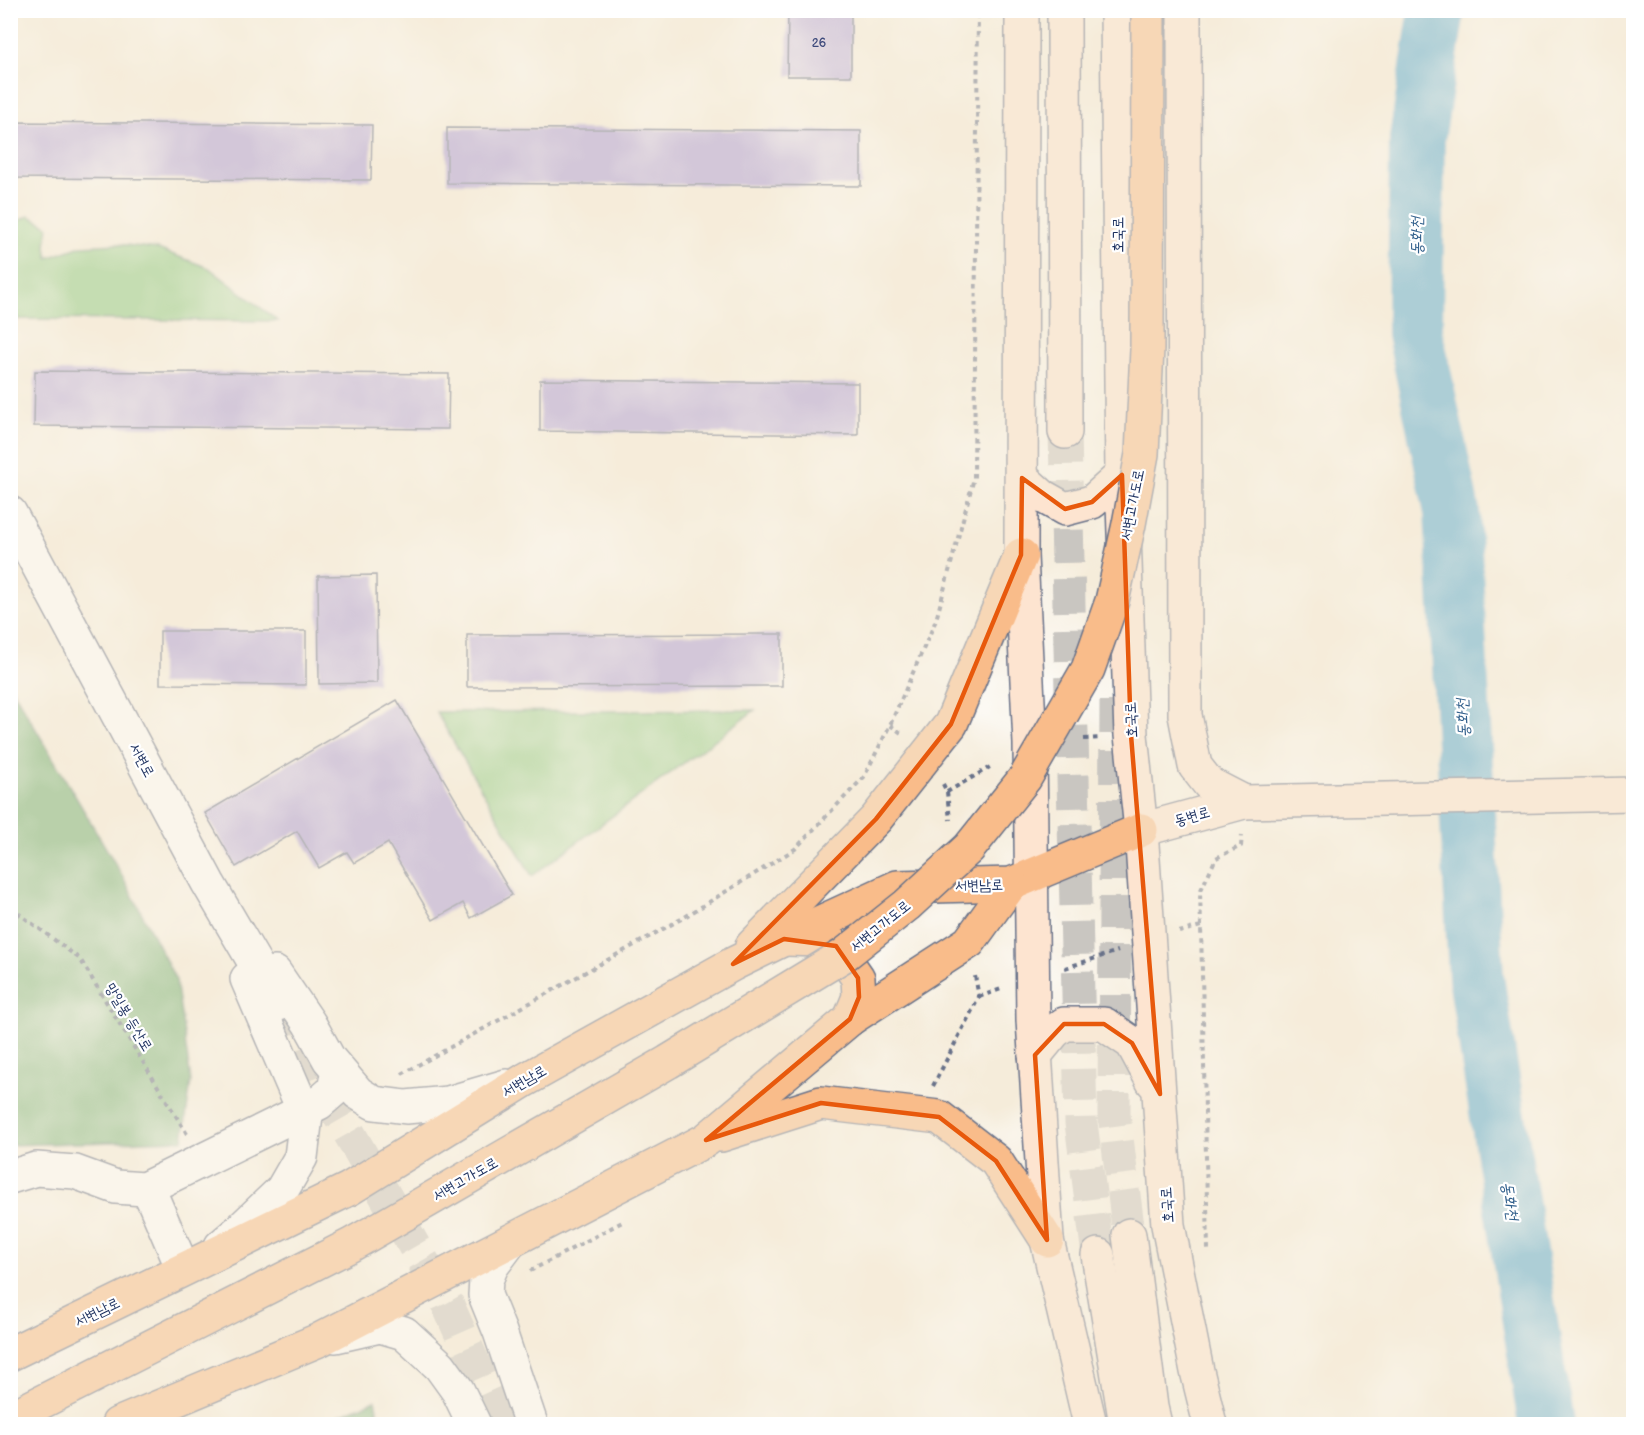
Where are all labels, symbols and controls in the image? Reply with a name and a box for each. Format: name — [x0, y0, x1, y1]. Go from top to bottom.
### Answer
house number: 26 — [812, 36, 826, 51]
water label: 동화천 — [1408, 215, 1427, 255]
street label: 호국로 — [1109, 217, 1128, 253]
street label: 서변고가도로 — [1116, 468, 1149, 542]
water label: 동화천 — [1453, 696, 1474, 738]
street label: 호국로 — [1121, 701, 1142, 739]
street label: 서변로 — [125, 740, 158, 781]
street label: 동변로 — [1172, 802, 1212, 831]
street label: 서변남로 — [955, 876, 1003, 895]
street label: 서변고가도로 — [846, 896, 914, 957]
street label: 망일봉 등산로 — [101, 980, 156, 1055]
street label: 서변남로 — [499, 1061, 550, 1102]
street label: 서변고가도로 — [429, 1153, 501, 1206]
water label: 동화천 — [1497, 1181, 1522, 1224]
street label: 호국로 — [1157, 1186, 1178, 1224]
street label: 서변남로 — [71, 1293, 123, 1332]

